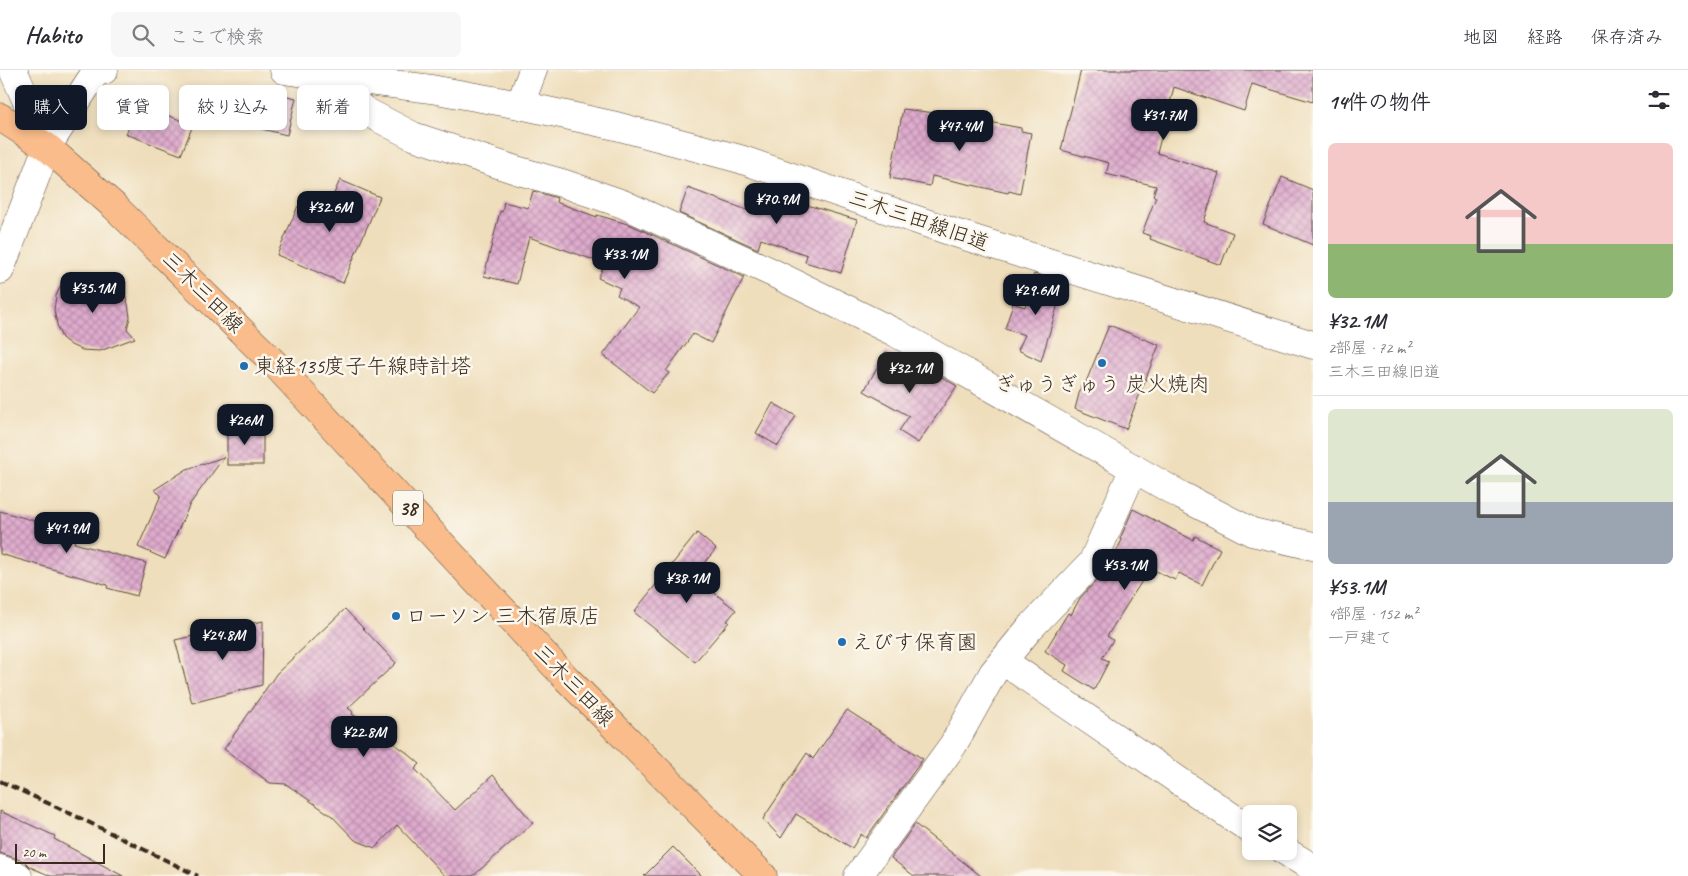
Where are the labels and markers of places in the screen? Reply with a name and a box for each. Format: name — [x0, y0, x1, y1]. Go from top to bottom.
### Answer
pin: ¥31.7M — [1123, 98, 1205, 141]
pin: ¥47.4M — [919, 109, 1001, 152]
pin: ¥70.9M — [736, 182, 818, 225]
pin: ¥32.6M — [289, 190, 371, 233]
pin: ¥33.1M — [584, 238, 666, 280]
pin: ¥35.1M — [52, 272, 134, 314]
pin: ¥29.6M — [995, 274, 1077, 316]
pin: ¥32.1M — [869, 352, 951, 394]
place label: 東経135度子午線時計塔 — [254, 353, 471, 379]
marker: ぎゅうぎゅう 炭火焼肉 — [1096, 357, 1108, 369]
marker: 東経135度子午線時計塔 — [238, 360, 250, 372]
place label: ぎゅうぎゅう 炭火焼肉 — [994, 371, 1210, 397]
pin: ¥26M — [215, 404, 275, 446]
pin: ¥41.9M — [26, 512, 108, 554]
pin: ¥53.1M — [1084, 548, 1166, 591]
pin: ¥38.1M — [646, 562, 728, 604]
place label: ローソン 三木宿原店 — [406, 603, 600, 629]
marker: ローソン 三木宿原店 — [390, 610, 402, 622]
pin: ¥24.8M — [182, 618, 264, 661]
place label: えびす保育園 — [852, 629, 978, 655]
marker: えびす保育園 — [836, 636, 848, 648]
pin: ¥22.8M — [323, 716, 405, 758]

